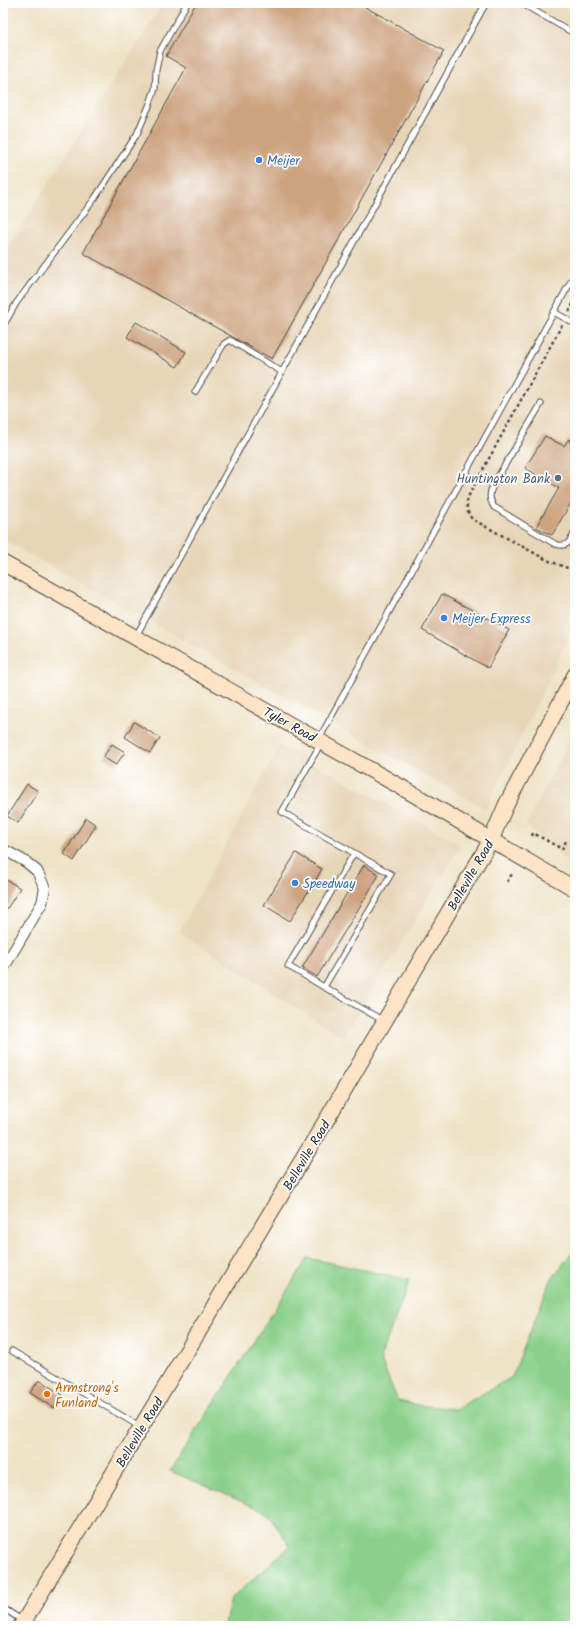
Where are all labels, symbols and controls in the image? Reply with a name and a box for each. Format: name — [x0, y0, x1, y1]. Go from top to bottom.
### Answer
place label: Meijer — [267, 151, 300, 172]
marker: Meijer — [254, 155, 264, 165]
place label: Huntington Bank — [456, 469, 551, 490]
marker: Huntington Bank — [553, 473, 563, 483]
place label: Meijer Express — [452, 609, 531, 630]
marker: Meijer Express — [439, 613, 449, 623]
street label: Tyler Road — [259, 702, 320, 749]
street label: Belleville Road — [443, 836, 500, 915]
place label: Speedway — [303, 874, 356, 895]
marker: Speedway — [290, 878, 300, 888]
street label: Belleville Road — [278, 1116, 337, 1195]
place label: Armstrong's Funland — [55, 1378, 119, 1414]
marker: Armstrong's Funland — [42, 1389, 52, 1399]
street label: Belleville Road — [111, 1393, 170, 1472]

